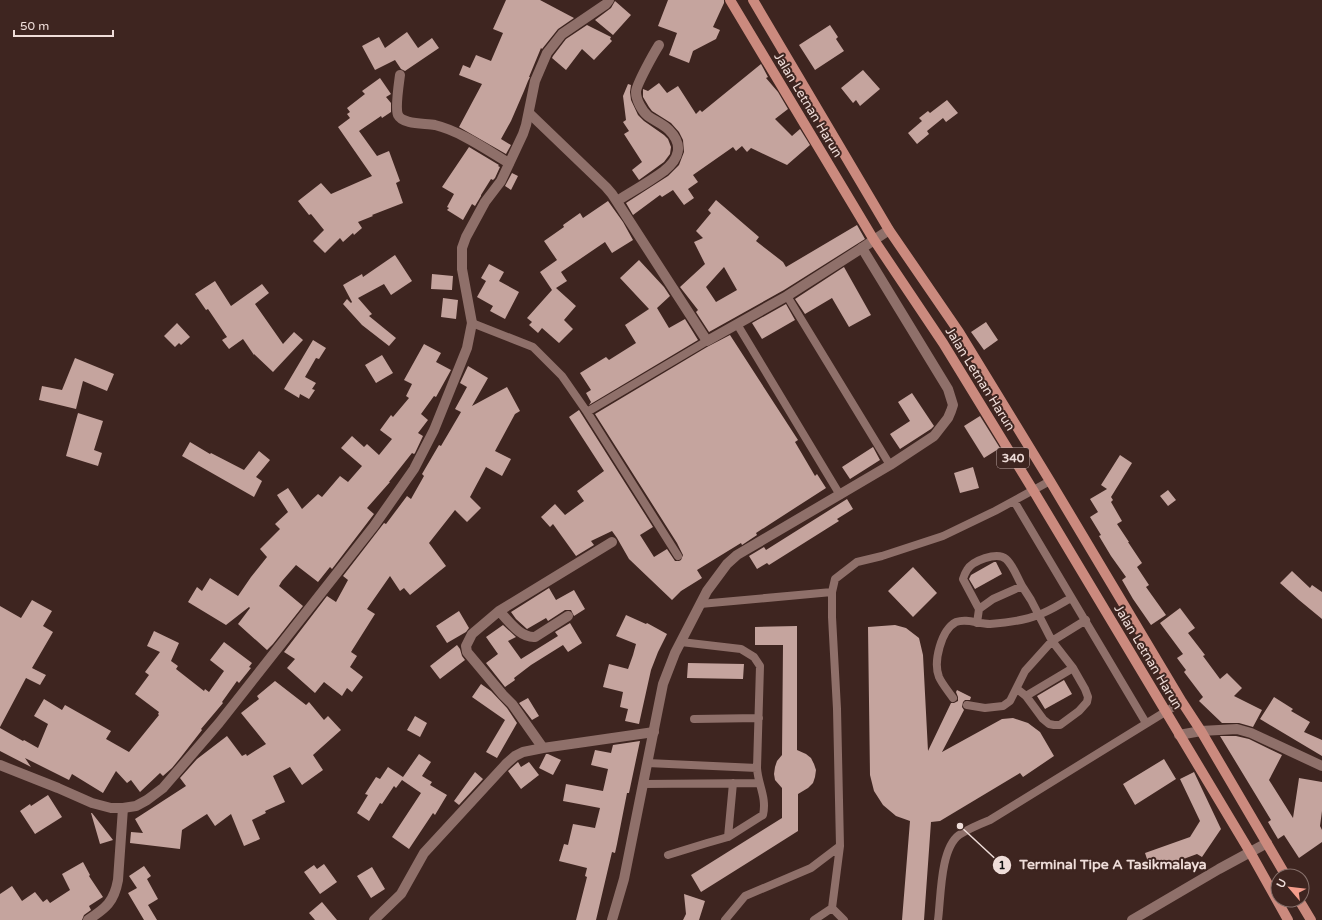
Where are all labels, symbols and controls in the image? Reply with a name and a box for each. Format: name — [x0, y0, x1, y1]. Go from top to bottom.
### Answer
scale bar — [14, 12, 113, 38]
text: 50 m — [20, 19, 49, 33]
street label: Jalan Letnan Harun — [770, 50, 846, 160]
street label: Jalan Letnan Harun — [942, 324, 1018, 434]
road number: 340 — [997, 448, 1029, 468]
street label: Jalan Letnan Harun — [1110, 602, 1186, 712]
callout: Terminal Tipe A Tasikmalaya — [992, 852, 1215, 878]
text: Terminal Tipe A Tasikmalaya — [1018, 856, 1207, 873]
text: 1 — [998, 858, 1006, 872]
north arrow — [1270, 868, 1310, 908]
text: U — [1274, 877, 1289, 890]

